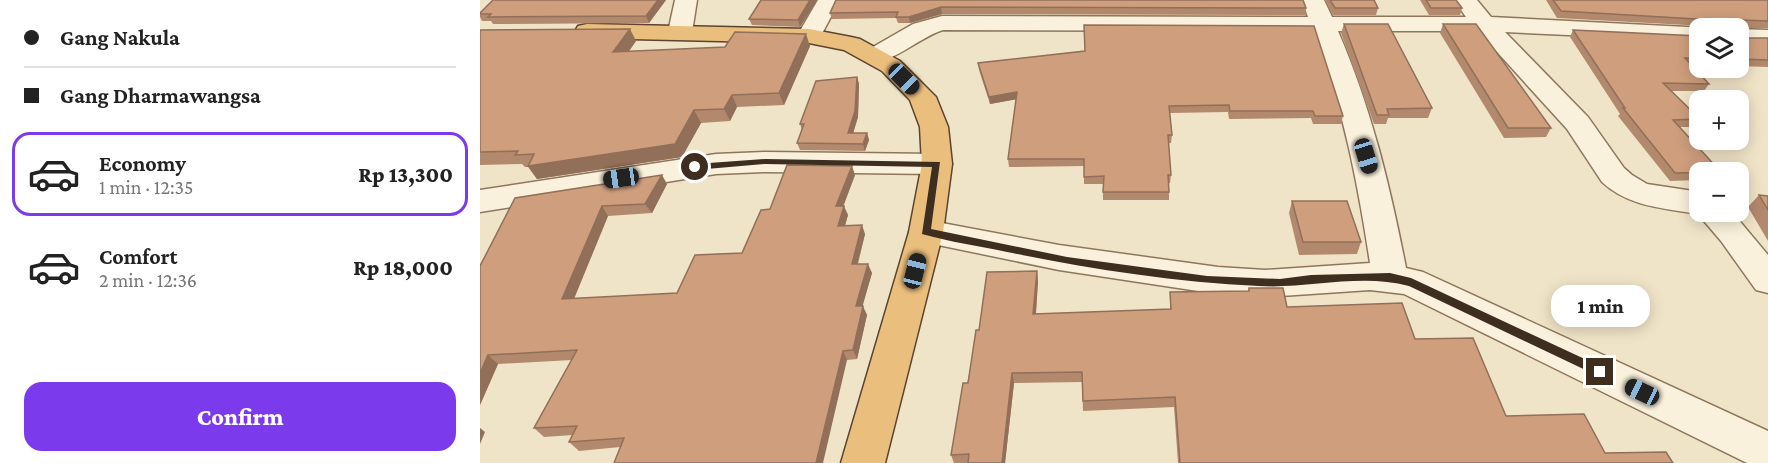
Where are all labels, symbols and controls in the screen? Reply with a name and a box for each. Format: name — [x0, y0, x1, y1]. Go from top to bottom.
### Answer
map controls — [1689, 18, 1749, 222]
button: layers — [1689, 18, 1749, 78]
text: Gang Nakula — [60, 25, 180, 50]
car — [885, 60, 923, 98]
text: Gang Dharmawangsa — [60, 83, 261, 108]
button: + — [1689, 90, 1749, 150]
car — [1352, 136, 1380, 176]
icon: car — [27, 147, 81, 201]
text: Economy — [99, 151, 186, 176]
route start — [681, 153, 708, 180]
text: Rp 13,300 — [358, 162, 453, 187]
button: − — [1689, 162, 1749, 222]
car — [602, 167, 640, 189]
text: 1 min · 12:35 — [99, 176, 193, 198]
icon: car — [27, 240, 81, 294]
text: Comfort — [99, 244, 177, 269]
car — [902, 251, 928, 291]
text: Rp 18,000 — [353, 255, 453, 280]
text: 2 min · 12:36 — [99, 269, 197, 291]
callout: 1 min — [1550, 285, 1650, 327]
text: 1 min — [1577, 295, 1624, 317]
route end — [1586, 358, 1613, 385]
car — [1622, 376, 1662, 408]
button: Confirm — [24, 382, 456, 451]

